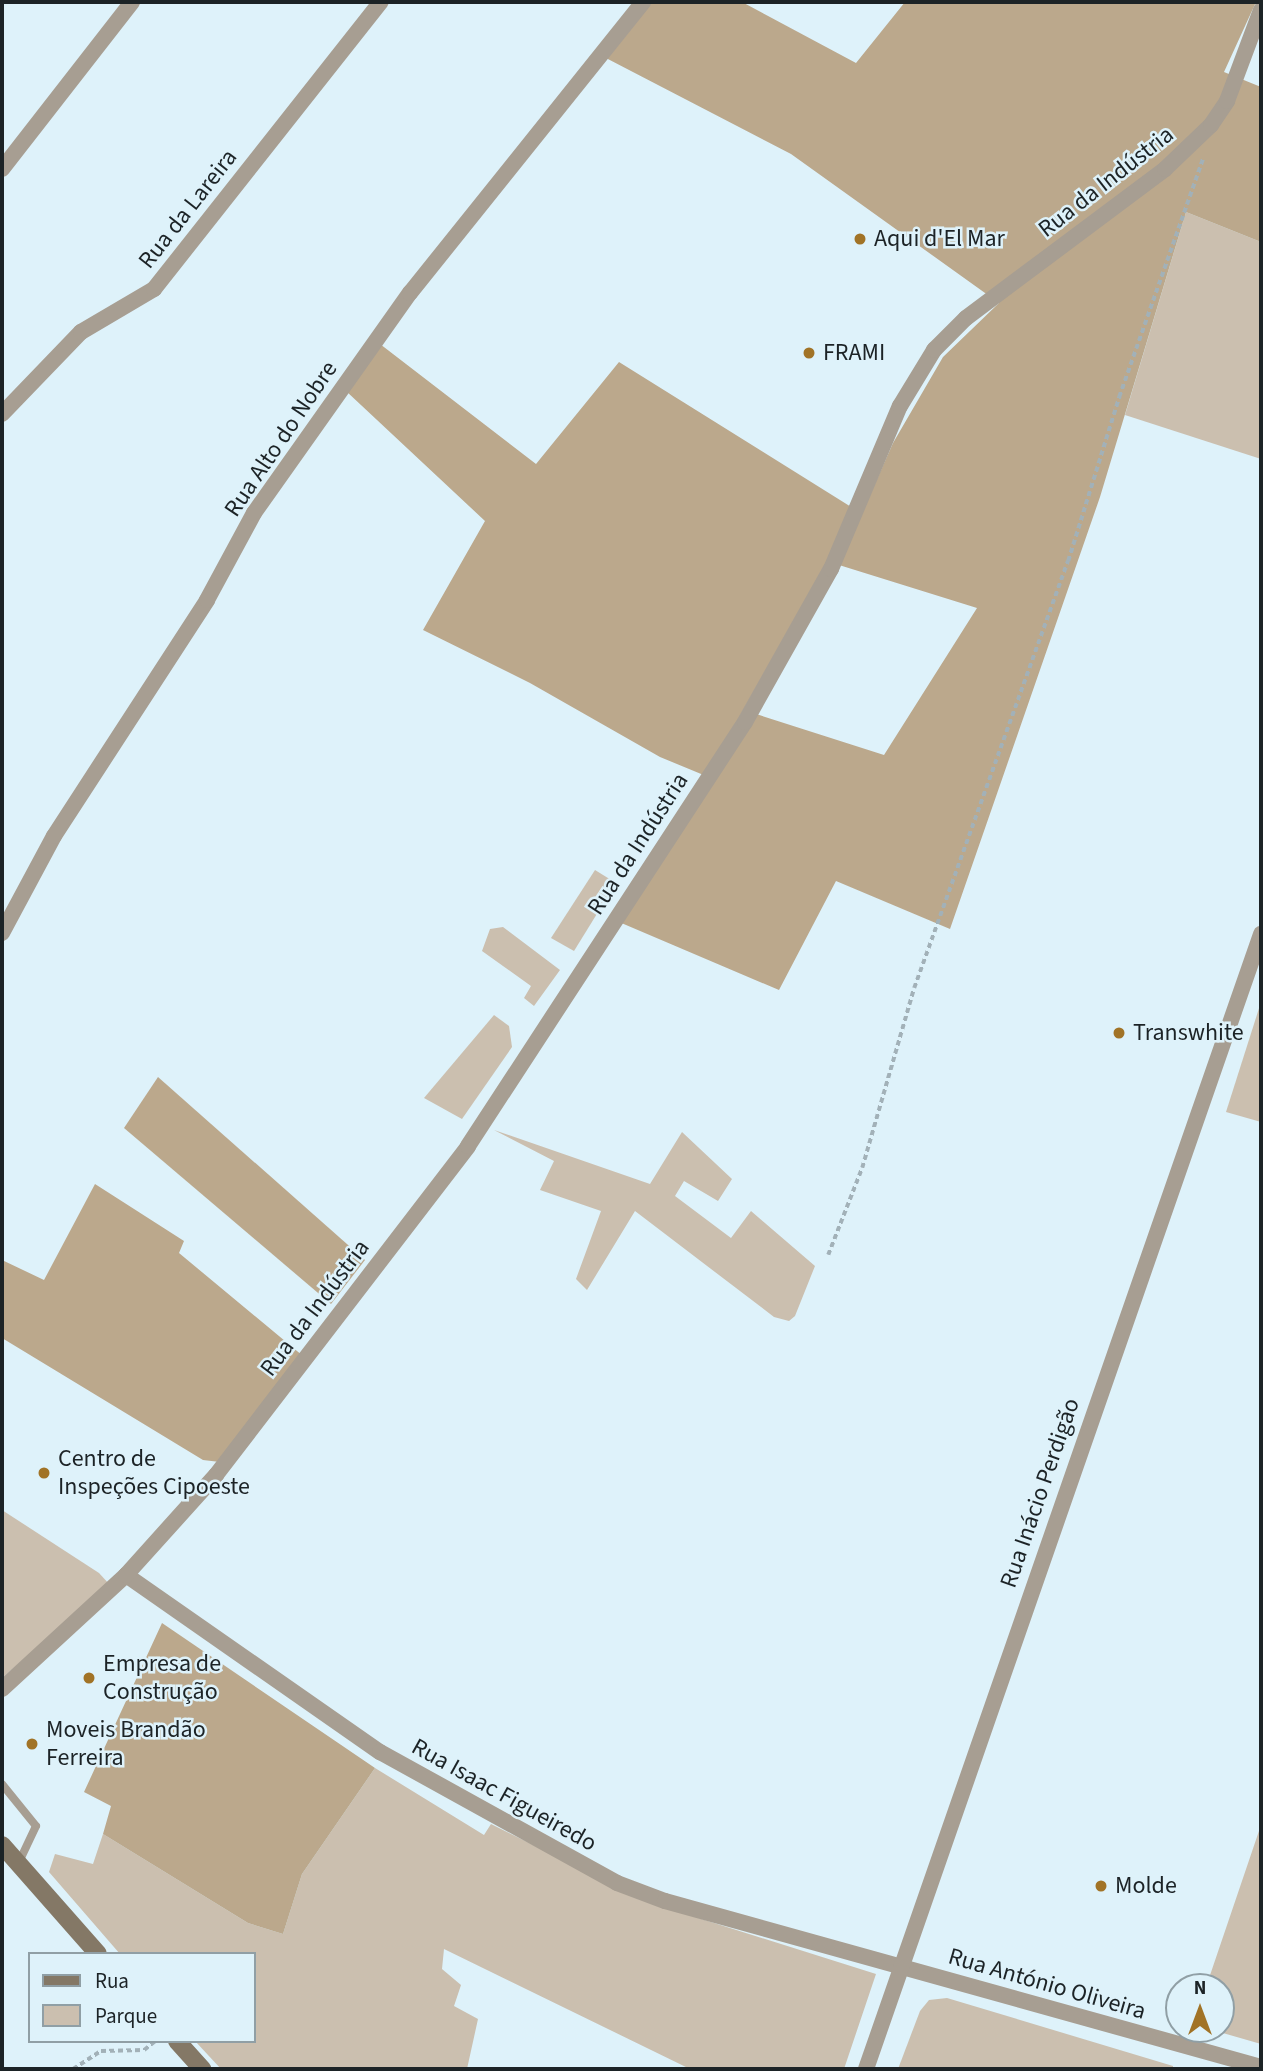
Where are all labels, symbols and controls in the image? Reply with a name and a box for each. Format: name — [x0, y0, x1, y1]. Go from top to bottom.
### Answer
street label: Rua da Indústria — [1033, 120, 1179, 244]
street label: Rua da Lareira — [133, 144, 243, 274]
place label: Aqui d'El Mar — [874, 225, 1005, 253]
marker: Aqui d'El Mar — [852, 231, 868, 247]
place label: FRAMI — [823, 339, 885, 367]
marker: FRAMI — [801, 345, 817, 361]
street label: Rua Alto do Nobre — [218, 356, 344, 522]
street label: Rua da Indústria — [581, 768, 695, 920]
place label: Transwhite — [1133, 1019, 1244, 1047]
marker: Transwhite — [1111, 1025, 1127, 1041]
street label: Rua da Indústria — [254, 1234, 376, 1382]
street label: Rua Inácio Perdigão — [994, 1394, 1086, 1592]
place label: Centro de Inspeções Cipoeste — [58, 1445, 250, 1501]
marker: Centro de Inspeções Cipoeste — [36, 1465, 52, 1481]
place label: Empresa de Construção — [103, 1650, 221, 1706]
marker: Empresa de Construção — [81, 1670, 97, 1686]
place label: Moveis Brandão Ferreira — [46, 1716, 206, 1772]
street label: Rua Isaac Figueiredo — [407, 1732, 601, 1858]
marker: Moveis Brandão Ferreira — [24, 1736, 40, 1752]
place label: Molde — [1115, 1872, 1177, 1900]
marker: Molde — [1093, 1878, 1109, 1894]
street label: Rua António Oliveira — [945, 1942, 1149, 2026]
legend — [28, 1952, 256, 2043]
text: Rua — [95, 1966, 129, 1996]
north arrow — [1165, 1973, 1235, 2043]
text: N — [1194, 1975, 1206, 2002]
text: Parque — [95, 2001, 157, 2031]

